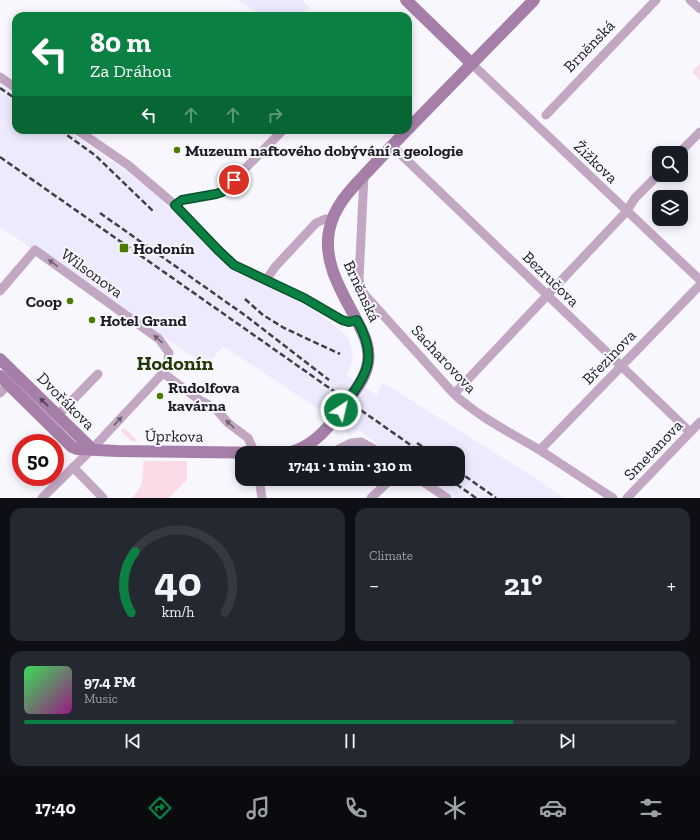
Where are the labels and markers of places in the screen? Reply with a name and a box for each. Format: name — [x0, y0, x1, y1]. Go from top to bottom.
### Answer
place label: Muzeum naftového dobývání a geologie — [185, 141, 464, 160]
marker: Muzeum naftového dobývání a geologie — [172, 145, 182, 155]
pin — [217, 163, 251, 197]
place label: Hodonín — [133, 239, 195, 258]
marker: Hodonín — [118, 242, 130, 254]
place label: Coop — [26, 292, 62, 311]
marker: Coop — [65, 296, 75, 306]
place label: Hotel Grand — [100, 311, 187, 330]
marker: Hotel Grand — [87, 315, 97, 325]
place label: Rudolfova kavárna — [168, 378, 240, 415]
marker: Rudolfova kavárna — [155, 391, 165, 401]

